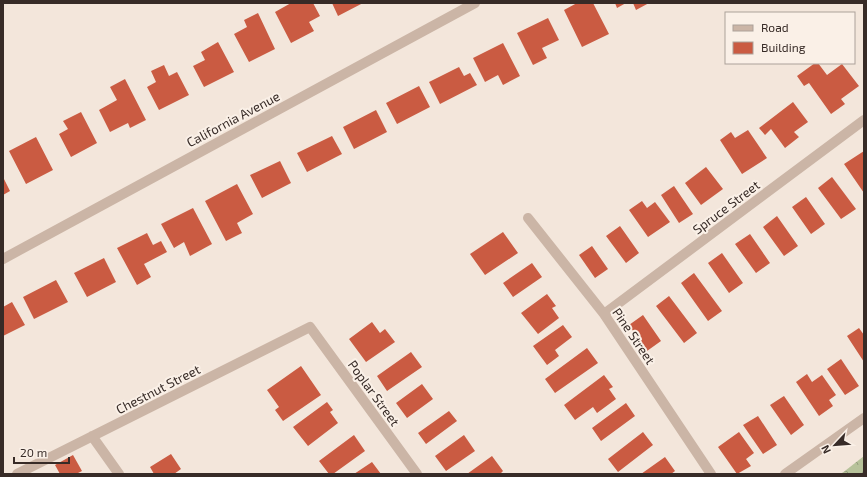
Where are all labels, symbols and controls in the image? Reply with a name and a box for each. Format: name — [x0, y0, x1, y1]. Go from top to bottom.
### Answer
legend — [725, 12, 855, 64]
text: Road — [761, 20, 789, 34]
text: Building — [761, 40, 806, 54]
street label: California Avenue — [184, 88, 282, 150]
street label: Spruce Street — [689, 177, 763, 237]
street label: Pine Street — [609, 305, 659, 367]
street label: Poplar Street — [345, 357, 403, 429]
street label: Chestnut Street — [113, 361, 203, 417]
north arrow — [815, 425, 855, 465]
scale bar — [14, 439, 69, 465]
text: N — [818, 443, 833, 456]
text: 20 m — [20, 445, 47, 459]

